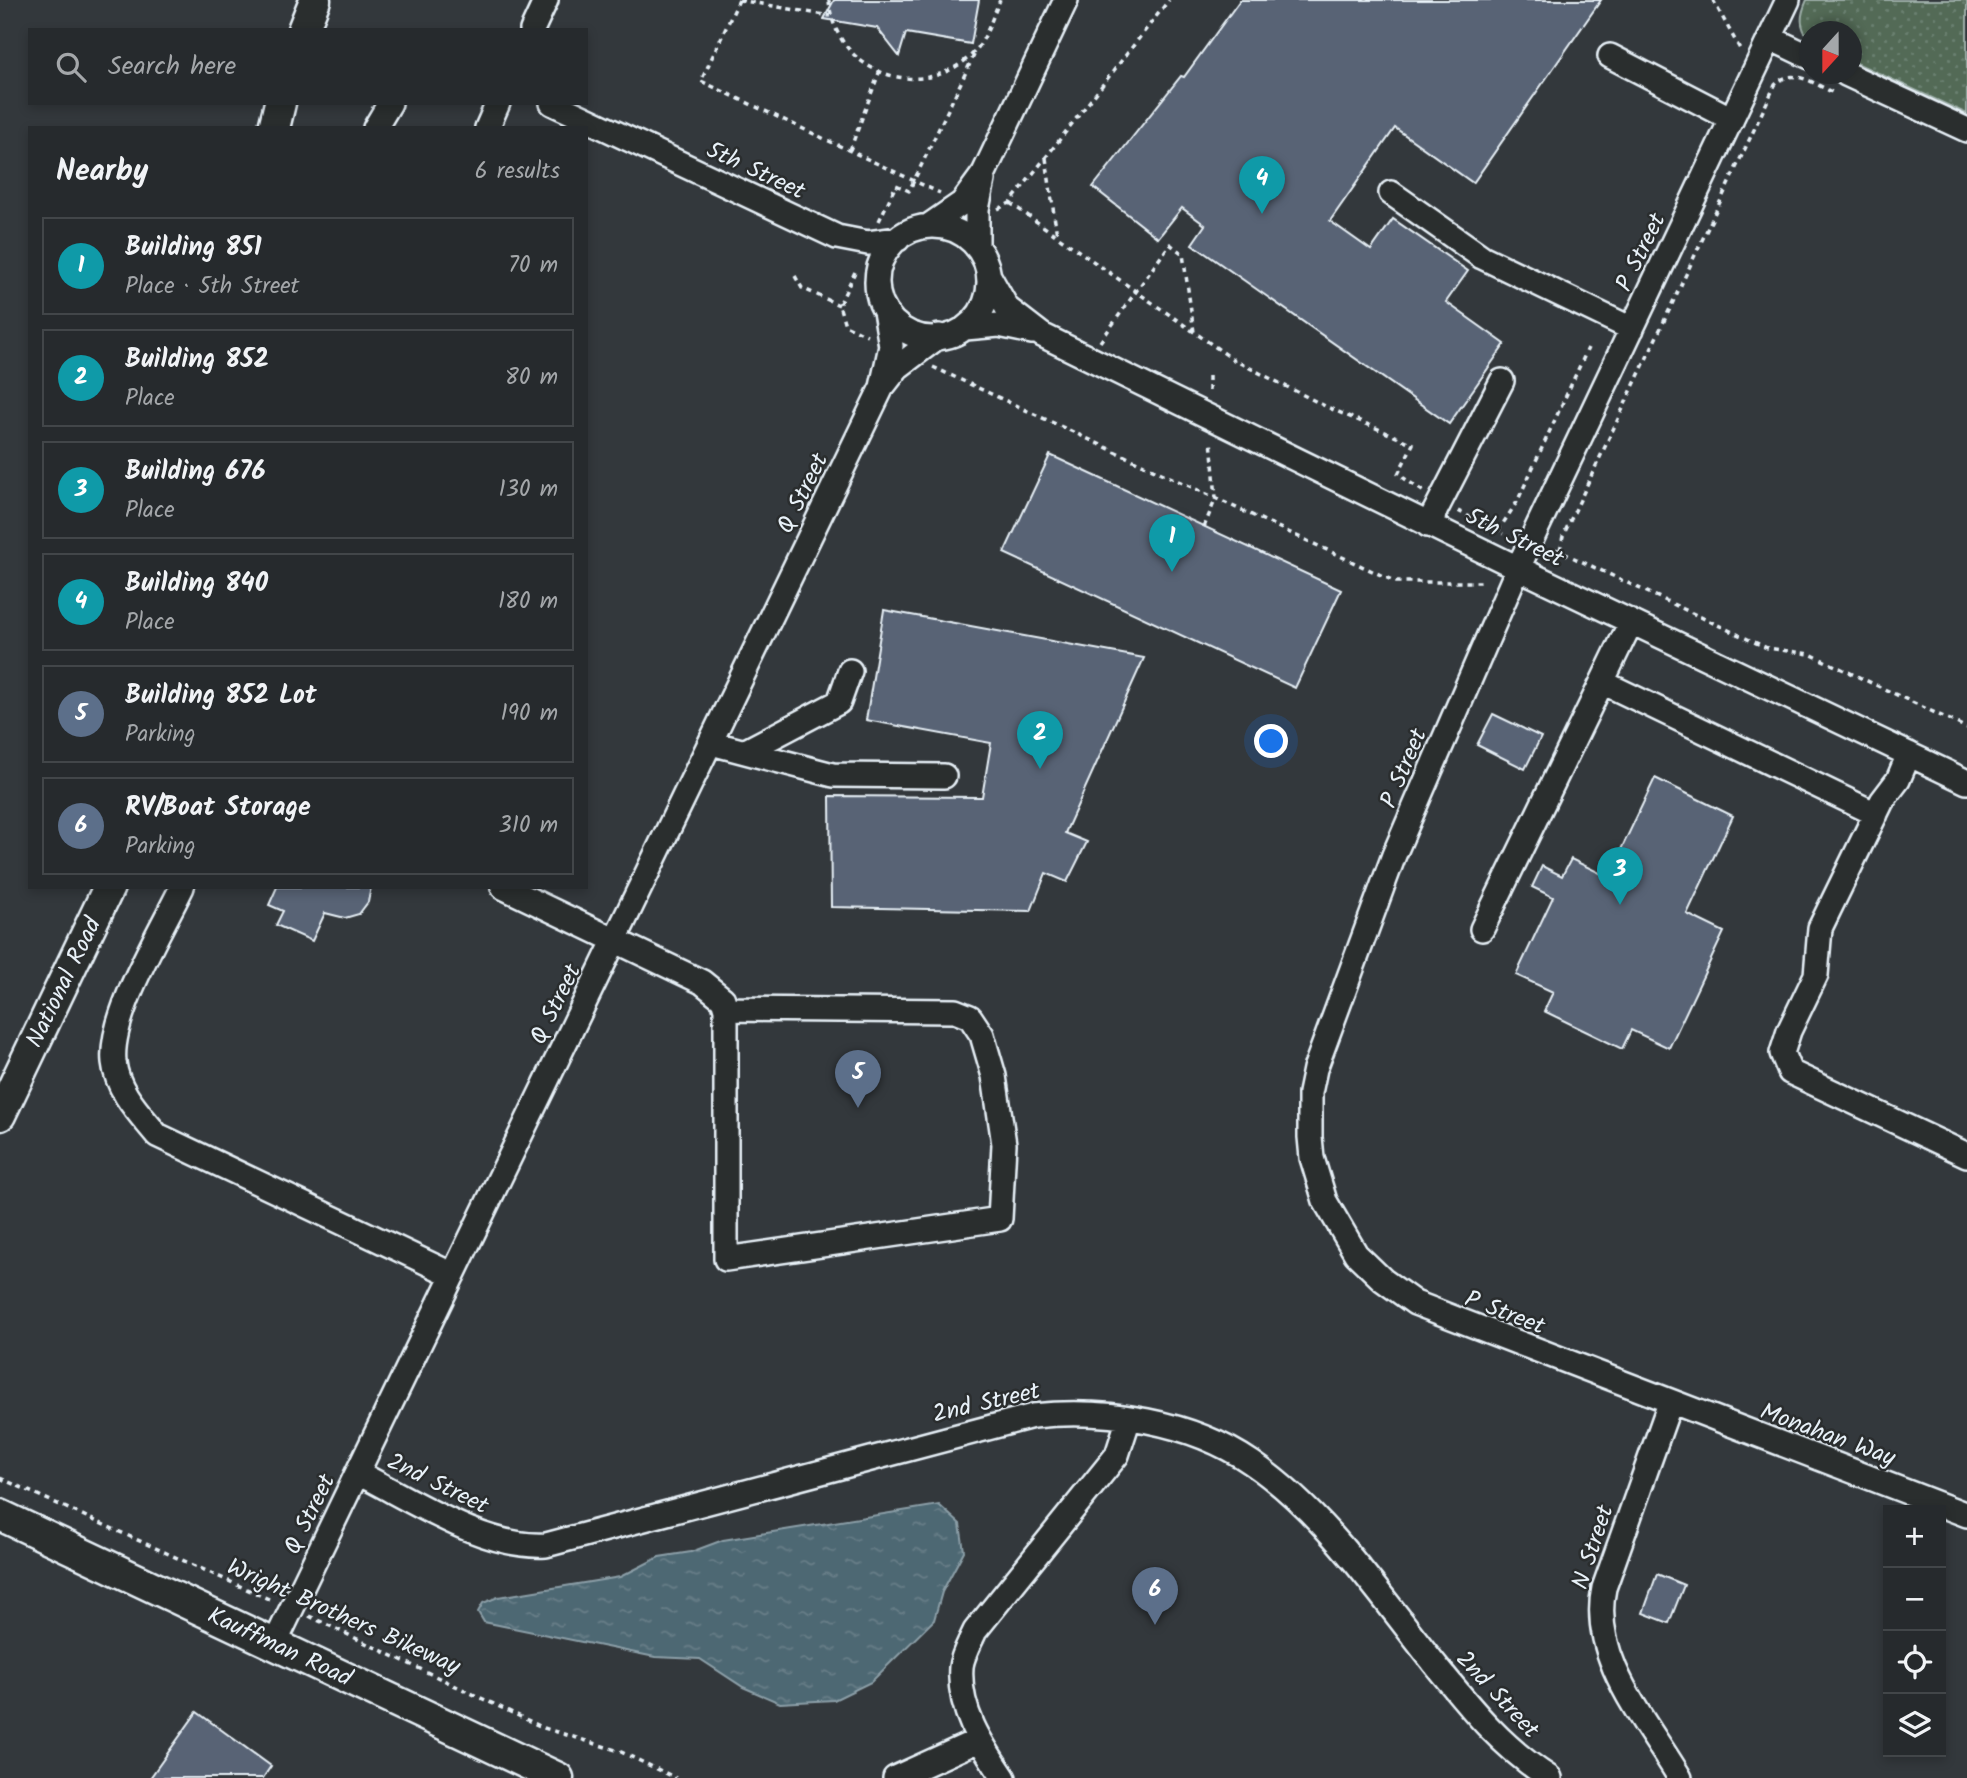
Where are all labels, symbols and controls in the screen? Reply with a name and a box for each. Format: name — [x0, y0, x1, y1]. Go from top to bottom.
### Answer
north arrow — [1799, 21, 1862, 84]
search box — [28, 28, 588, 105]
text: Search here — [108, 46, 236, 88]
icon: search — [52, 48, 90, 86]
street label: 5th Street — [699, 131, 812, 212]
text: Nearby — [56, 148, 148, 196]
text: 6 results — [475, 154, 560, 190]
pin: 4 — [1239, 156, 1285, 214]
street label: P Street — [1606, 206, 1677, 299]
text: Building 851 — [125, 227, 262, 269]
text: 1 — [78, 248, 84, 284]
text: 70 m — [508, 248, 558, 284]
text: Place · 5th Street — [125, 269, 300, 305]
text: Building 852 — [125, 339, 269, 381]
text: 2 — [74, 360, 88, 396]
text: 80 m — [505, 360, 558, 396]
text: Place — [125, 381, 175, 417]
street label: Q Street — [767, 446, 840, 541]
text: Building 676 — [125, 451, 266, 493]
text: 3 — [75, 472, 87, 508]
text: 130 m — [499, 472, 558, 508]
text: Place — [125, 493, 175, 529]
street label: 5th Street — [1458, 498, 1571, 579]
pin: 1 — [1149, 514, 1195, 572]
text: Building 840 — [125, 563, 268, 605]
text: 4 — [75, 584, 87, 620]
text: 180 m — [498, 584, 558, 620]
text: Place — [125, 605, 175, 641]
text: Building 852 Lot — [125, 675, 317, 717]
text: 5 — [75, 696, 87, 732]
text: 190 m — [501, 696, 558, 732]
pin: 2 — [1017, 711, 1063, 769]
text: Parking — [125, 717, 195, 753]
street label: P Street — [1370, 722, 1439, 815]
your location — [1254, 724, 1288, 758]
text: RV/Boat Storage — [125, 787, 311, 829]
text: 6 — [75, 808, 87, 844]
text: 310 m — [499, 808, 558, 844]
text: Parking — [125, 829, 195, 865]
pin: 3 — [1597, 847, 1643, 905]
street label: National Road — [16, 910, 113, 1055]
street label: Q Street — [520, 957, 593, 1052]
pin: 5 — [835, 1050, 881, 1108]
street label: P Street — [1458, 1280, 1551, 1347]
street label: 2nd Street — [929, 1372, 1045, 1435]
street label: Monahan Way — [1754, 1393, 1901, 1478]
street label: 2nd Street — [380, 1443, 496, 1526]
street label: Q Street — [274, 1467, 347, 1562]
street label: N Street — [1561, 1500, 1626, 1595]
map controls — [1883, 1505, 1946, 1757]
button: + — [1883, 1505, 1946, 1568]
street label: Wright Brothers Bikeway — [220, 1548, 467, 1687]
pin: 6 — [1132, 1567, 1178, 1625]
button: − — [1883, 1568, 1946, 1631]
street label: Kauffman Road — [200, 1597, 359, 1698]
button: locate — [1883, 1631, 1946, 1694]
street label: 2nd Street — [1445, 1642, 1549, 1749]
button: layers — [1883, 1694, 1946, 1757]

